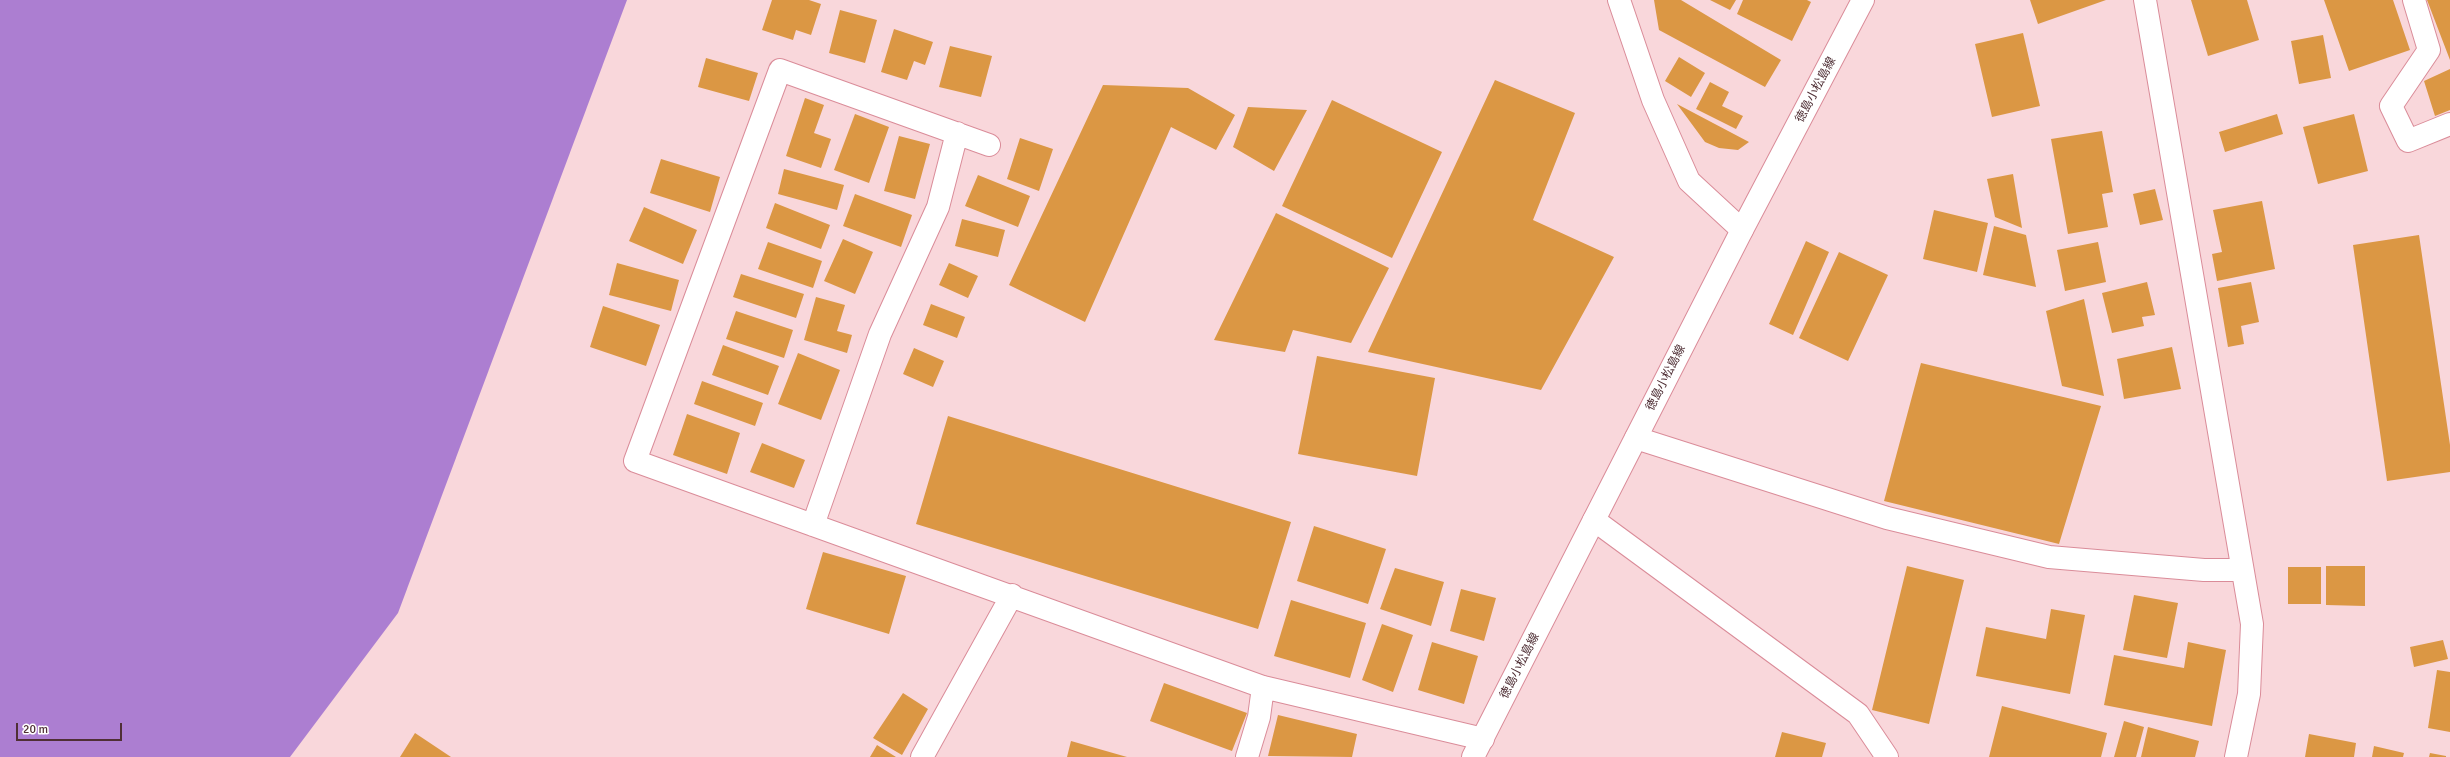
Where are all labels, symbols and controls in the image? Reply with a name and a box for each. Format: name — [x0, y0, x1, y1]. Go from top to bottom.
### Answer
street label: 徳島小松島線 — [1793, 55, 1839, 125]
street label: 徳島小松島線 — [1643, 343, 1689, 413]
street label: 徳島小松島線 — [1497, 631, 1543, 701]
scale bar — [18, 715, 124, 741]
text: 20 m — [23, 722, 48, 737]

